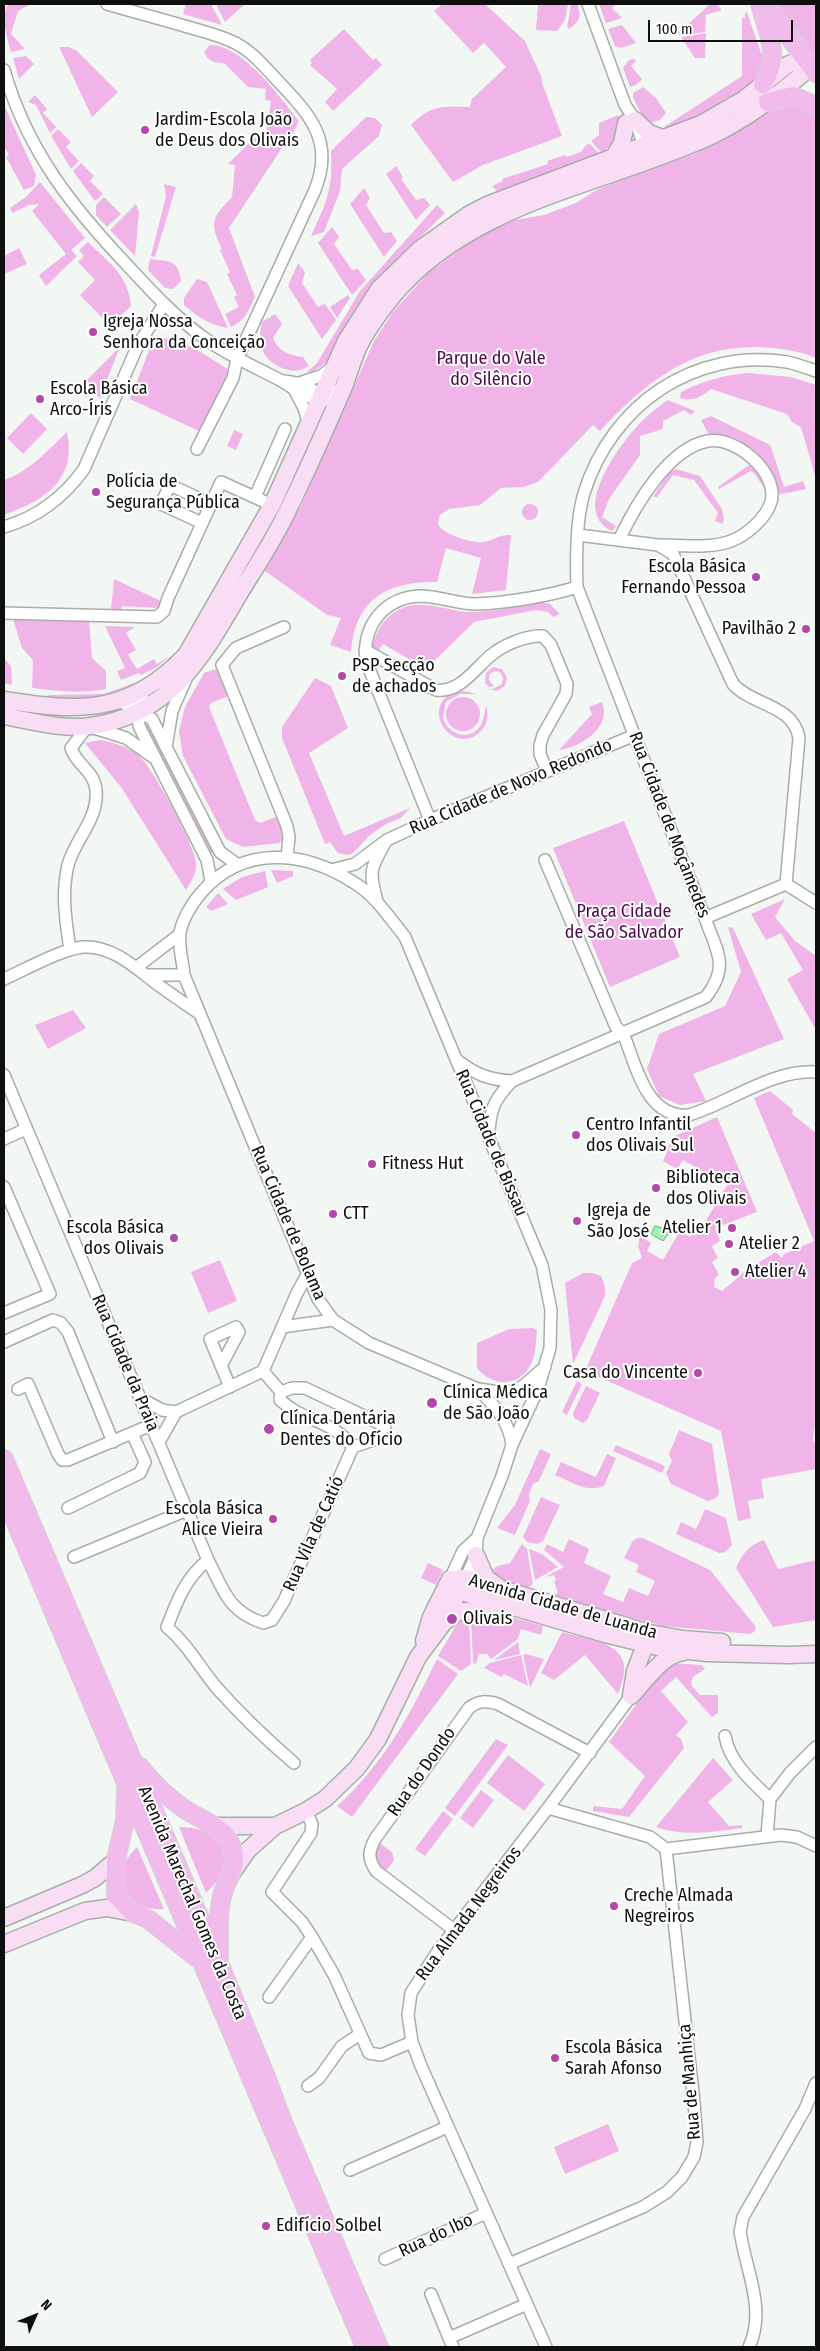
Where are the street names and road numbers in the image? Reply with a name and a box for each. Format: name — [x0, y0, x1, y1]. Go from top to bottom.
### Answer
street label: Rua Cidade de Moçâmedes — [624, 729, 714, 921]
street label: Rua Cidade de Novo Redondo — [406, 734, 616, 840]
street label: Rua Cidade de Bissau — [450, 1066, 532, 1220]
street label: Rua Cidade de Bolama — [246, 1143, 330, 1303]
street label: Rua Cidade da Praia — [86, 1291, 164, 1435]
street label: Rua Vila de Catió — [279, 1473, 349, 1595]
street label: Avenida Cidade de Luanda — [466, 1570, 660, 1644]
street label: Rua do Dondo — [383, 1723, 461, 1821]
street label: Avenida Marechal Gomes da Costa — [133, 1783, 251, 2023]
street label: Rua Almada Negreiros — [412, 1843, 526, 1985]
street label: Rua de Manhiça — [674, 2023, 706, 2141]
street label: Rua do Ibo — [395, 2209, 477, 2263]

